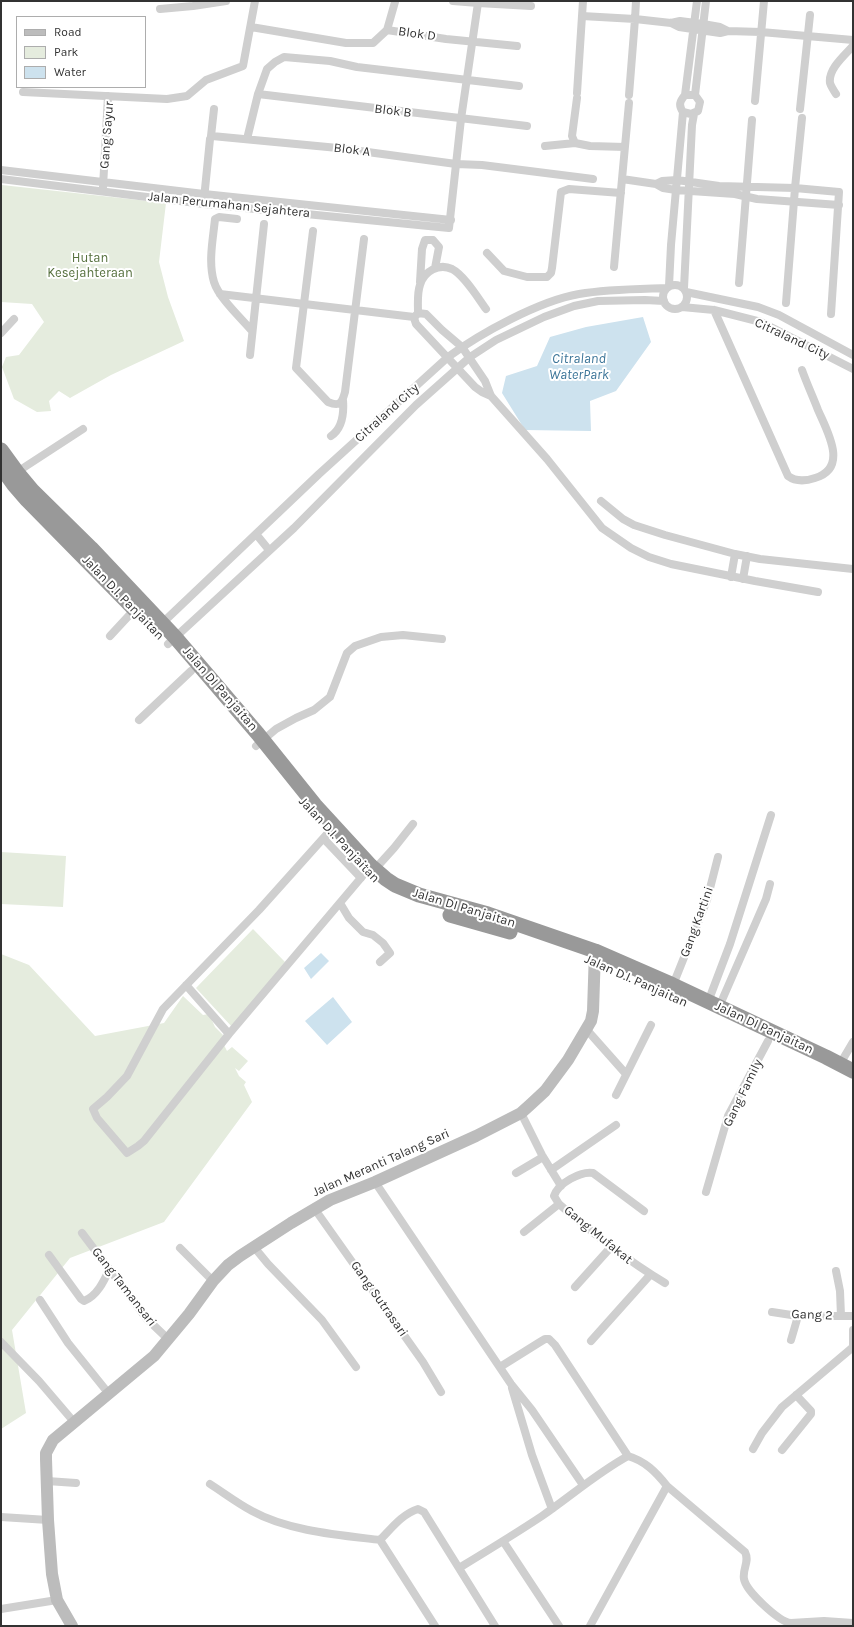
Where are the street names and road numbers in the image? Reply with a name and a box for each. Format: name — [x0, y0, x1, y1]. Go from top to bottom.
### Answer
street label: Blok D — [397, 24, 437, 44]
street label: Gang Sayur — [97, 101, 117, 169]
street label: Blok B — [374, 101, 412, 121]
street label: Blok A — [333, 140, 371, 160]
street label: Jalan Perumahan Sejahtera — [147, 189, 311, 221]
street label: Citraland City — [752, 315, 832, 363]
street label: Citraland City — [352, 380, 422, 446]
street label: Jalan D.I. Panjaitan — [79, 553, 167, 643]
street label: Jalan DI Panjaitan — [179, 644, 261, 734]
street label: Jalan D.I. Panjaitan — [295, 794, 383, 886]
street label: Jalan DI Panjaitan — [411, 885, 517, 931]
street label: Gang Kartini — [677, 885, 717, 959]
street label: Jalan D.I. Panjaitan — [582, 951, 690, 1011]
street label: Jalan DI Panjaitan — [712, 998, 816, 1058]
street label: Gang Family — [720, 1057, 766, 1129]
street label: Jalan Meranti Talang Sari — [310, 1126, 452, 1200]
street label: Gang Mufakat — [561, 1203, 635, 1267]
street label: Gang Tamansari — [88, 1244, 160, 1330]
street label: Gang Sutrasari — [347, 1258, 411, 1340]
street label: Gang 2 — [791, 1306, 833, 1324]

